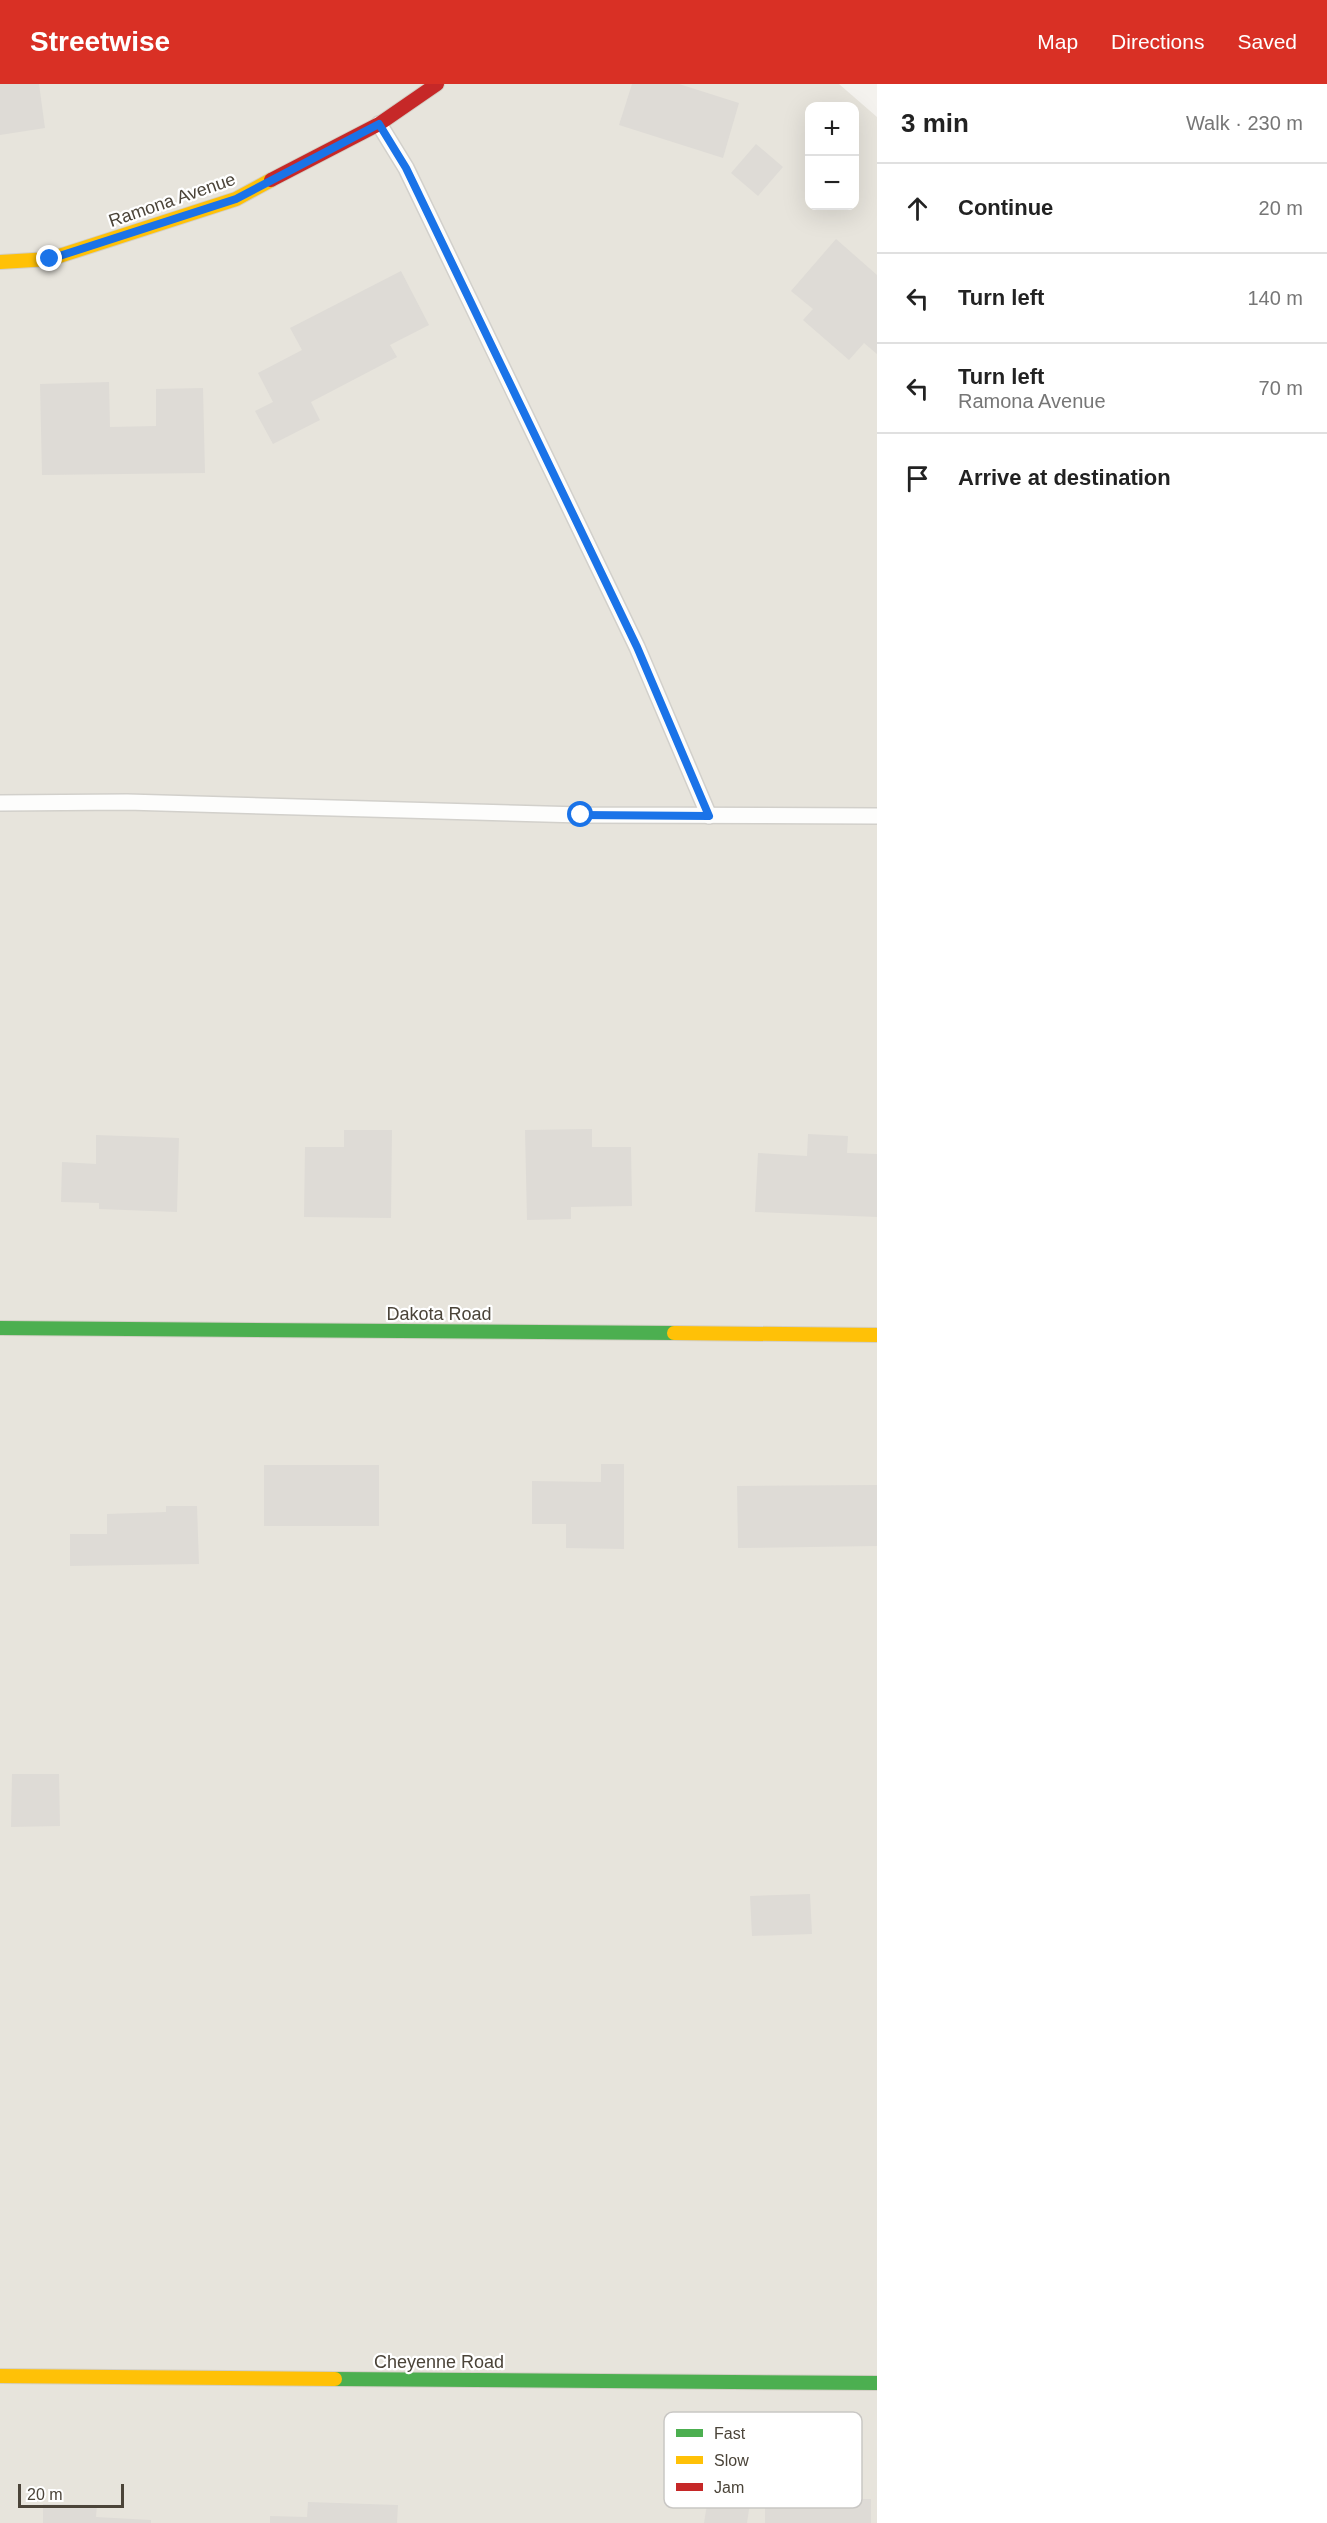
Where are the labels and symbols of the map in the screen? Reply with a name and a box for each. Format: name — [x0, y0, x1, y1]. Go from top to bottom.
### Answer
street label: Ramona Avenue — [106, 169, 238, 231]
route end — [36, 245, 62, 271]
route start — [567, 801, 593, 827]
street label: Dakota Road — [386, 1304, 492, 1324]
street label: Cheyenne Road — [374, 2352, 504, 2372]
legend — [664, 2412, 862, 2508]
text: Fast — [714, 2425, 746, 2442]
text: Slow — [714, 2452, 749, 2469]
text: Jam — [714, 2479, 744, 2496]
scale bar — [18, 2481, 124, 2508]

